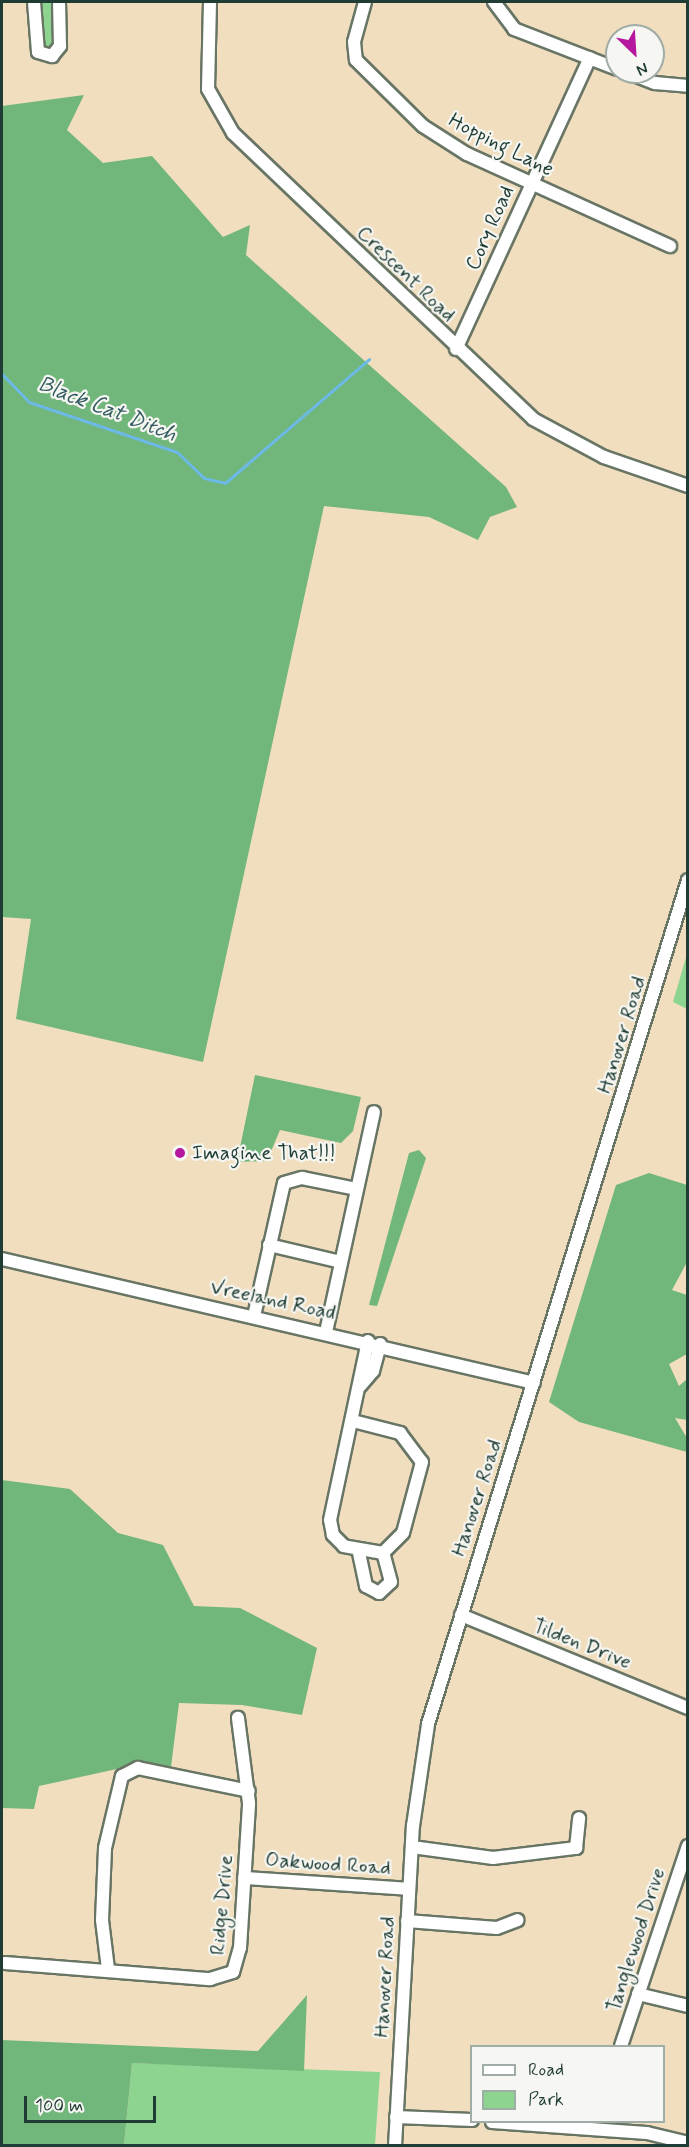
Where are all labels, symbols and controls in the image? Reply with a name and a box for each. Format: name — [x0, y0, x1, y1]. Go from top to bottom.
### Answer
north arrow — [605, 24, 665, 84]
text: N — [633, 57, 651, 81]
street label: Hopping Lane — [444, 107, 558, 183]
street label: Cory Road — [460, 182, 520, 274]
street label: Crescent Road — [351, 220, 461, 328]
water label: Black Cat Ditch — [34, 371, 180, 449]
street label: Hanover Road — [592, 974, 652, 1096]
place label: Imagine That!!! — [192, 1140, 336, 1166]
marker: Imagine That!!! — [173, 1146, 187, 1160]
street label: Vreeland Road — [209, 1275, 337, 1325]
street label: Hanover Road — [447, 1437, 507, 1559]
street label: Tilden Drive — [530, 1613, 634, 1675]
street label: Oakwood Road — [265, 1847, 391, 1881]
street label: Ridge Drive — [205, 1854, 239, 1956]
street label: Tanglewood Drive — [601, 1865, 671, 2015]
street label: Hanover Road — [369, 1917, 401, 2037]
legend — [470, 2045, 665, 2123]
text: Road — [528, 2058, 564, 2082]
scale bar — [27, 2084, 159, 2122]
text: Park — [528, 2088, 564, 2112]
text: 100 m — [35, 2094, 83, 2118]

